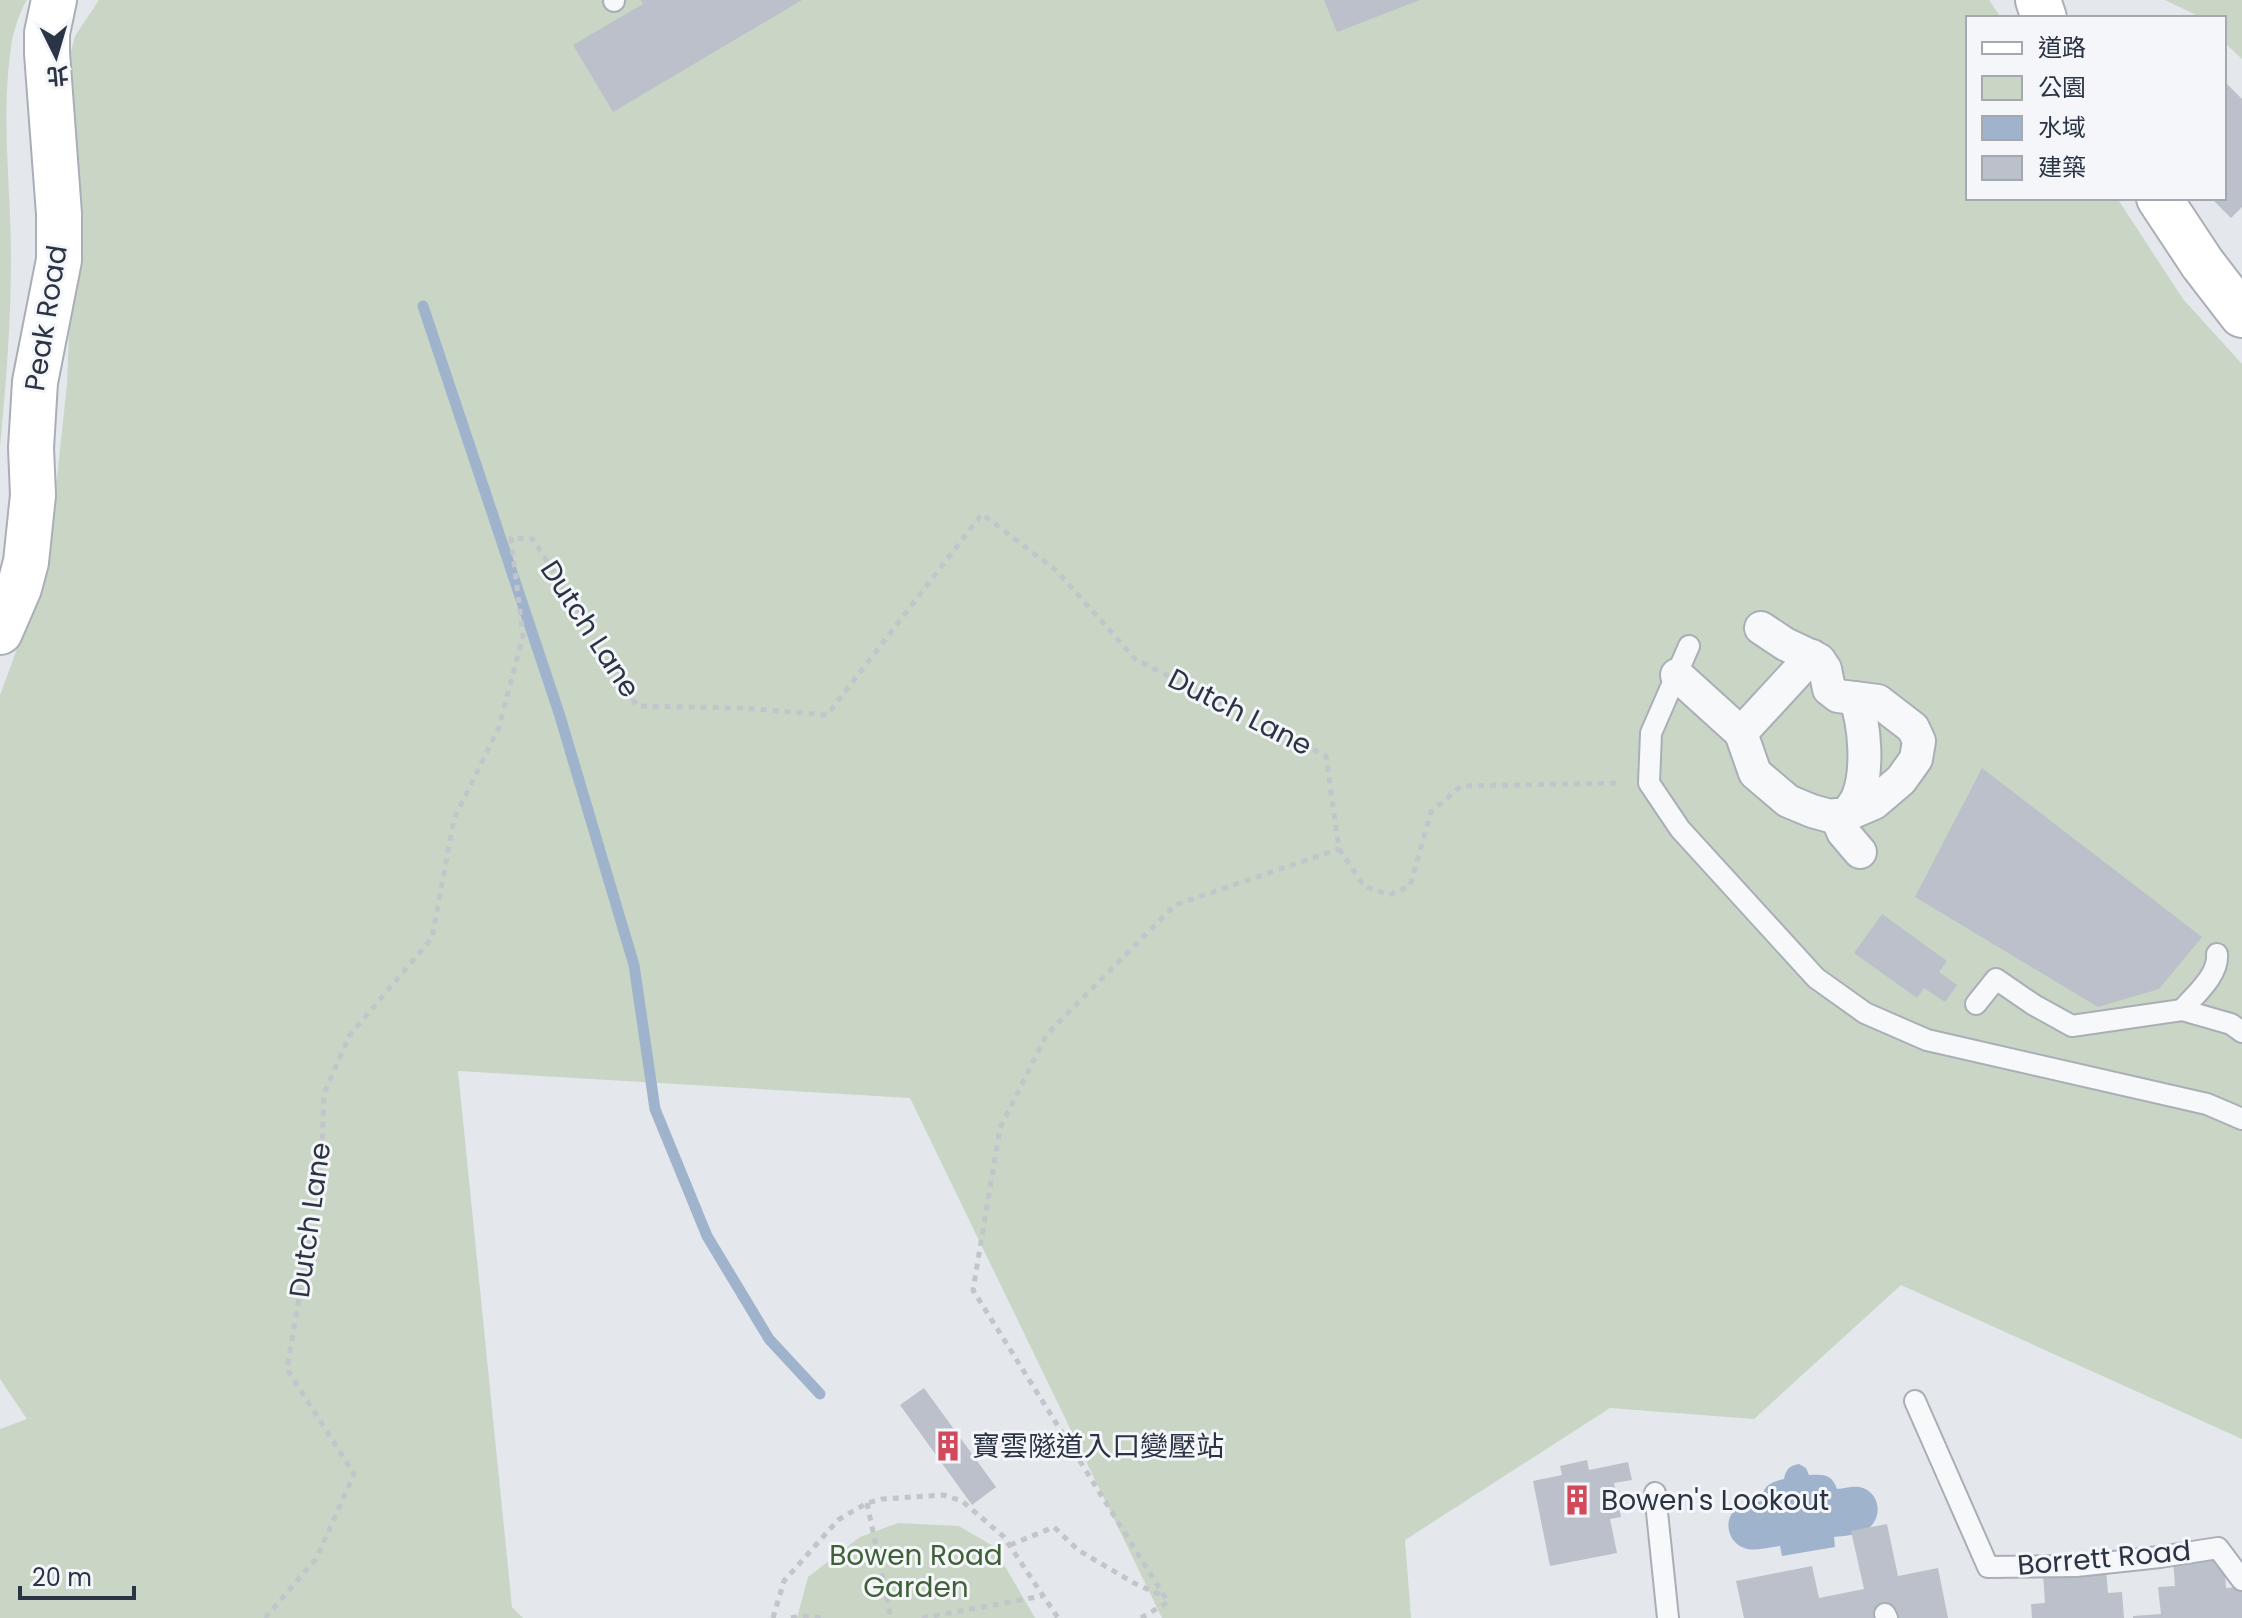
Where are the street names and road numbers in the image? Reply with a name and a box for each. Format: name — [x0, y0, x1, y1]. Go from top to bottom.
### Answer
street label: Peak Road — [15, 242, 77, 394]
street label: Dutch Lane — [531, 553, 649, 705]
street label: Dutch Lane — [1161, 659, 1319, 765]
street label: Dutch Lane — [280, 1140, 340, 1300]
street label: Borrett Road — [2016, 1531, 2192, 1585]

